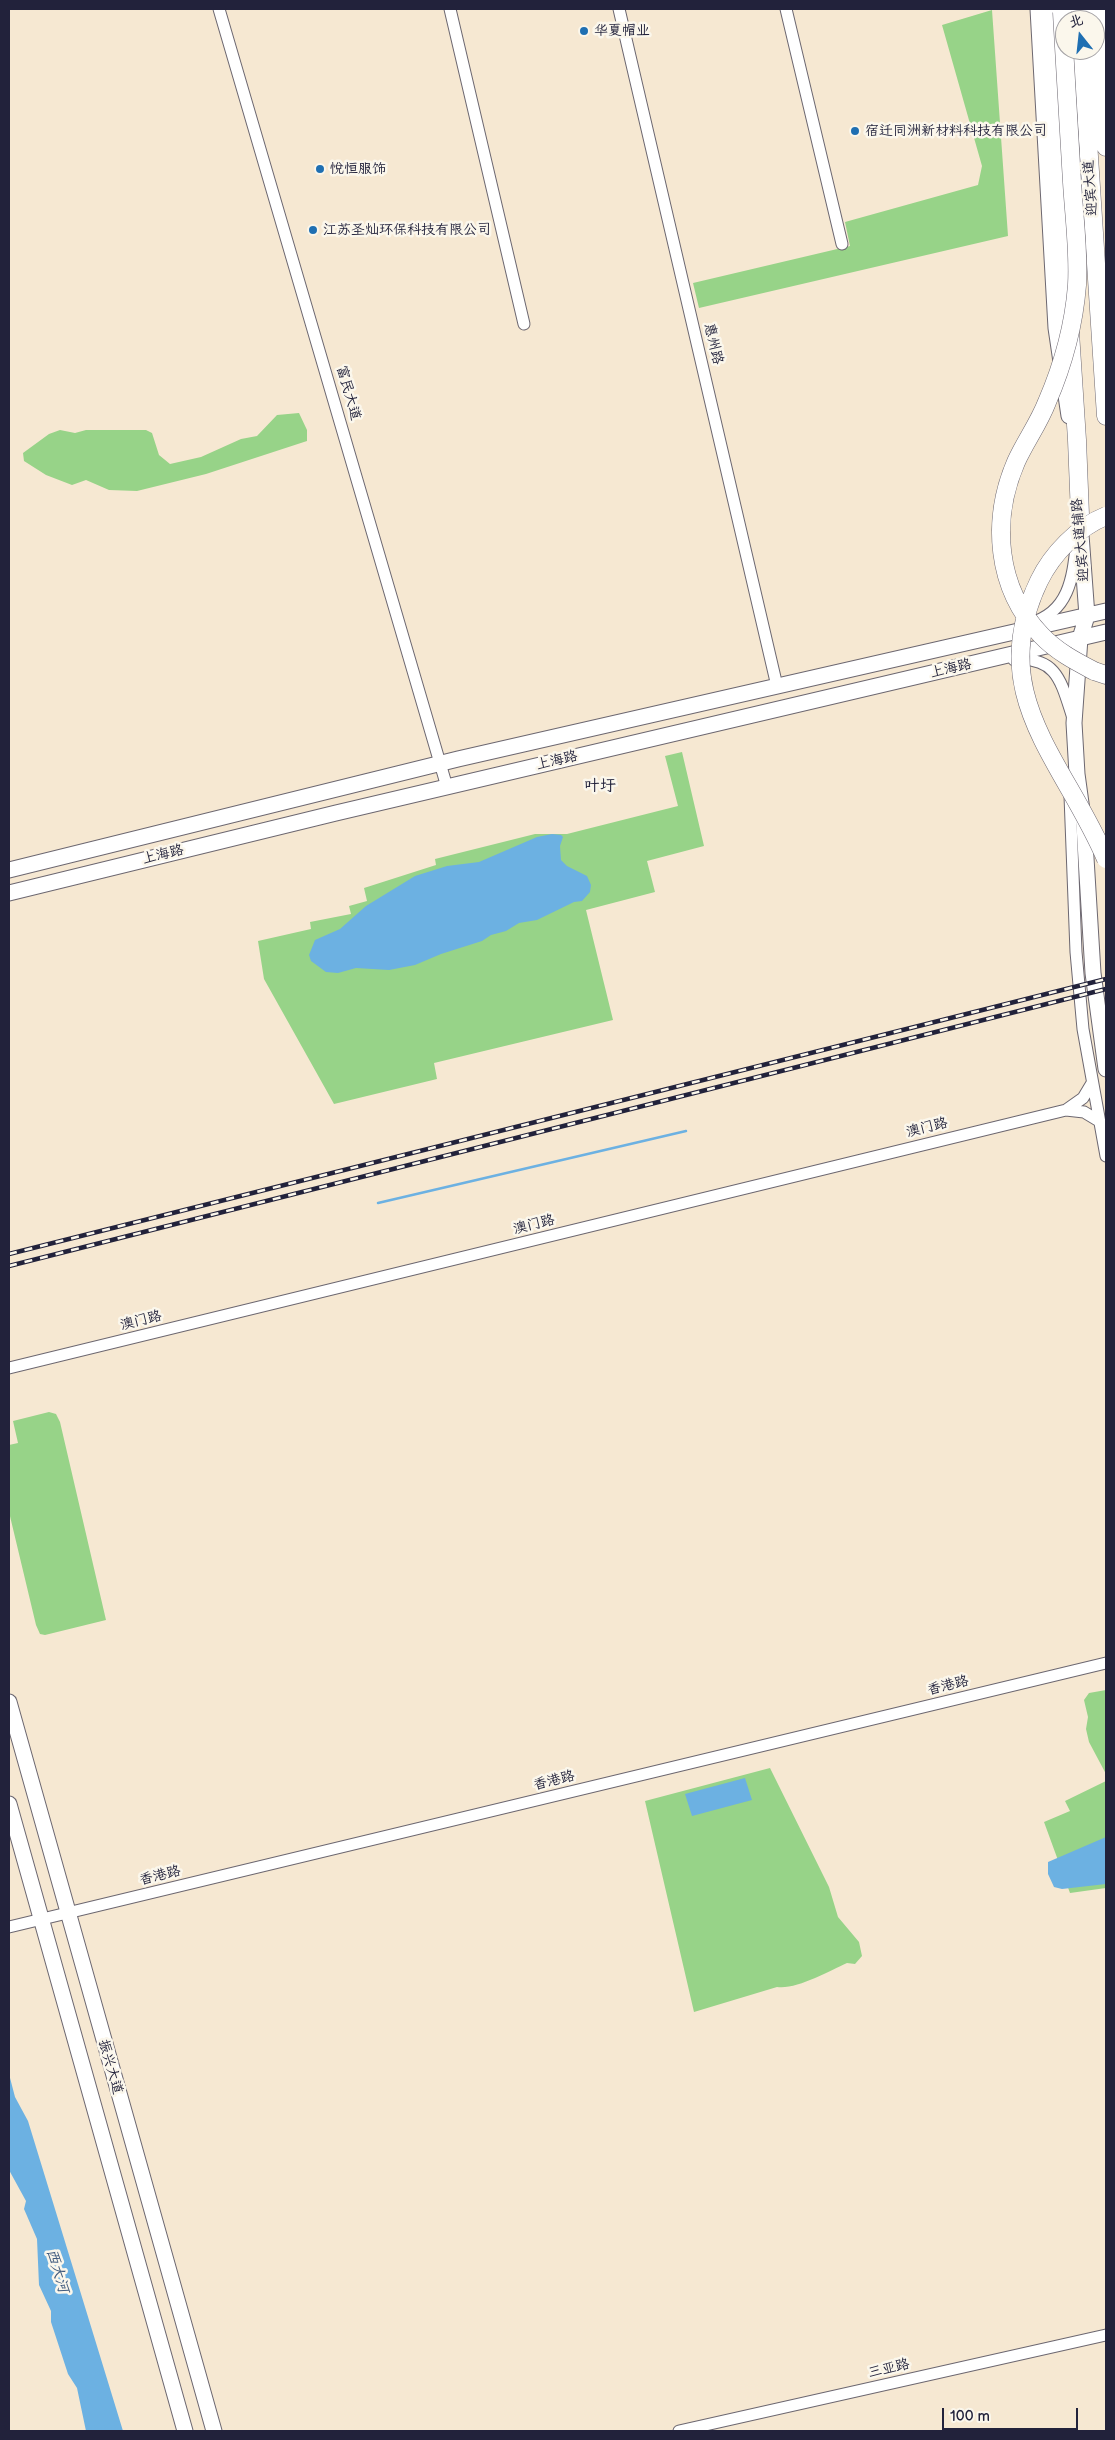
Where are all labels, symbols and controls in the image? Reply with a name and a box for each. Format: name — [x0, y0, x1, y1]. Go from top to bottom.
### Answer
north arrow — [1055, 10, 1105, 60]
text: 北 — [1067, 11, 1085, 31]
place label: 华夏帽业 — [594, 23, 650, 39]
marker: 华夏帽业 — [578, 25, 590, 37]
place label: 宿迁同洲新材料科技有限公司 — [865, 123, 1047, 139]
marker: 宿迁同洲新材料科技有限公司 — [849, 125, 861, 137]
street label: 迎宾大道 — [1081, 159, 1101, 217]
place label: 悦恒服饰 — [330, 161, 386, 177]
marker: 悦恒服饰 — [314, 163, 326, 175]
place label: 江苏圣灿环保科技有限公司 — [323, 222, 491, 238]
marker: 江苏圣灿环保科技有限公司 — [307, 224, 319, 236]
street label: 惠州路 — [700, 322, 726, 366]
street label: 富民大道 — [332, 364, 364, 422]
street label: 迎宾大道辅路 — [1069, 497, 1093, 583]
street label: 上海路 — [929, 656, 973, 682]
street label: 上海路 — [535, 748, 579, 774]
district label: 叶圩 — [584, 777, 616, 797]
street label: 上海路 — [141, 842, 185, 868]
street label: 澳门路 — [905, 1115, 949, 1141]
street label: 澳门路 — [512, 1212, 556, 1238]
street label: 澳门路 — [119, 1308, 163, 1334]
street label: 香港路 — [926, 1673, 970, 1699]
street label: 香港路 — [532, 1768, 576, 1794]
street label: 香港路 — [138, 1863, 182, 1889]
street label: 振兴大道 — [94, 2038, 126, 2096]
water label: 西大河 — [42, 2247, 72, 2295]
street label: 三亚路 — [867, 2356, 911, 2382]
scale bar — [945, 2398, 1081, 2430]
text: 100 m — [950, 2407, 990, 2426]

